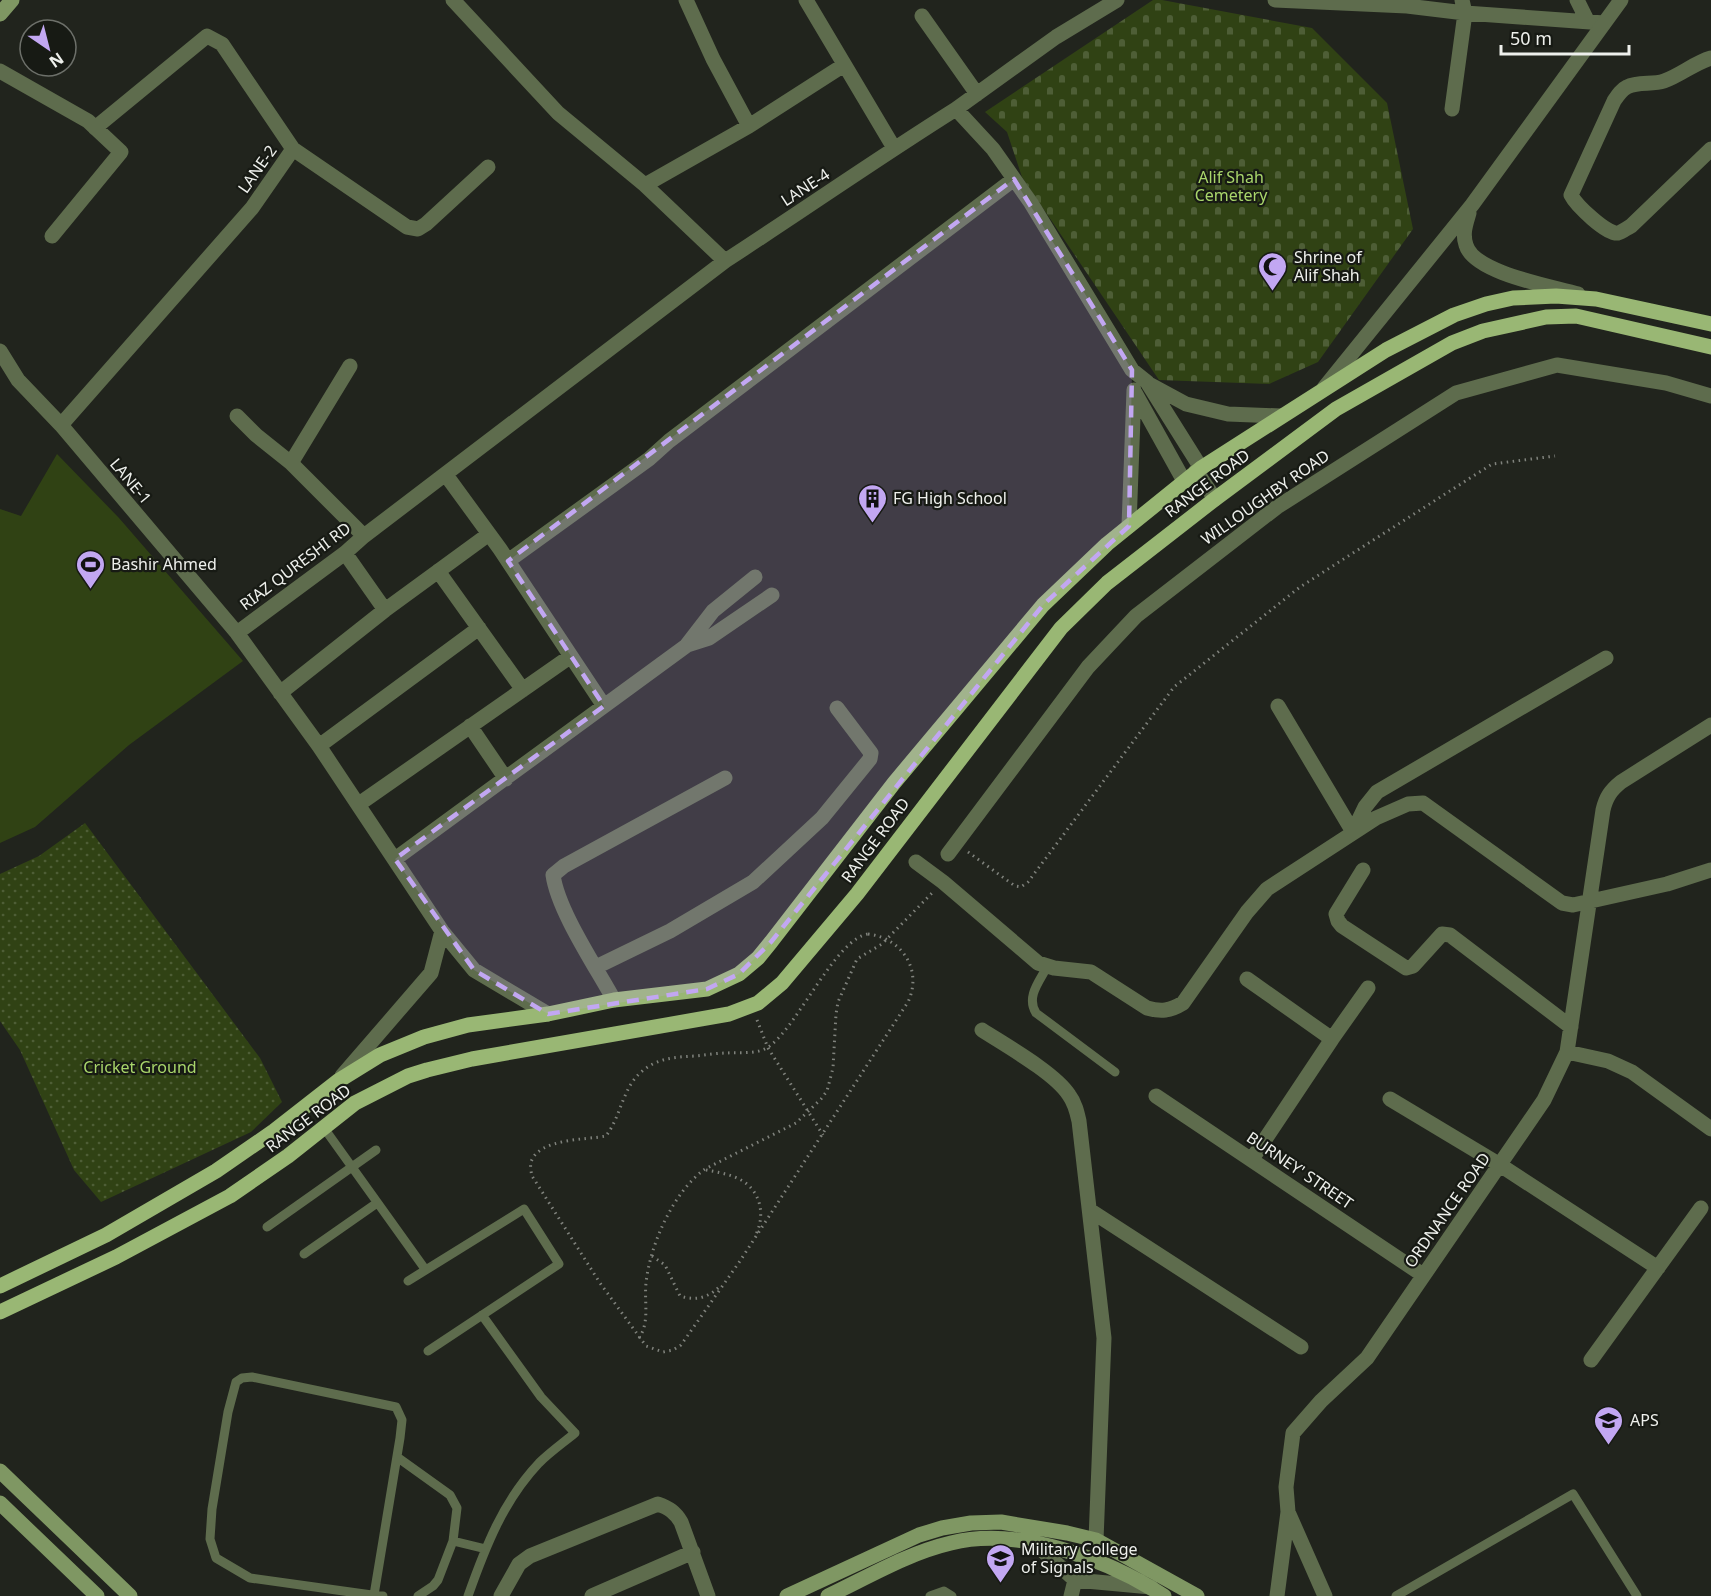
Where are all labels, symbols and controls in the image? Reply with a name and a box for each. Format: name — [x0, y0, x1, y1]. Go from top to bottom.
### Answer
north arrow — [18, 18, 78, 78]
scale bar — [1501, 18, 1628, 56]
text: 50 m — [1510, 26, 1552, 50]
text: N — [45, 48, 68, 73]
street label: LANE-2 — [233, 141, 281, 197]
street label: LANE-4 — [776, 163, 834, 211]
park label: Alif Shah Cemetery — [1195, 166, 1268, 206]
place label: Shrine of Alif Shah — [1294, 246, 1363, 286]
mosque icon: Shrine of Alif Shah — [1257, 250, 1289, 292]
street label: RANGE ROAD — [1160, 444, 1254, 522]
street label: WILLOUGHBY ROAD — [1196, 444, 1334, 550]
street label: LANE-1 — [105, 453, 157, 509]
building icon: FG High School — [856, 482, 888, 524]
place label: FG High School — [893, 487, 1007, 509]
street label: RIAZ QURESHI RD — [235, 517, 355, 615]
sports icon: Bashir Ahmed — [74, 548, 106, 590]
place label: Bashir Ahmed — [111, 553, 217, 575]
street label: RANGE ROAD — [836, 793, 914, 887]
park label: Cricket Ground — [83, 1056, 197, 1078]
street label: RANGE ROAD — [261, 1079, 355, 1157]
street label: BURNEY' STREET — [1242, 1126, 1358, 1214]
street label: ORDNANCE ROAD — [1399, 1148, 1495, 1272]
school or university icon: APS — [1593, 1404, 1625, 1446]
place label: APS — [1630, 1409, 1659, 1431]
place label: Military College of Signals — [1021, 1538, 1138, 1578]
school or university icon: Military College of Signals — [984, 1542, 1016, 1584]

